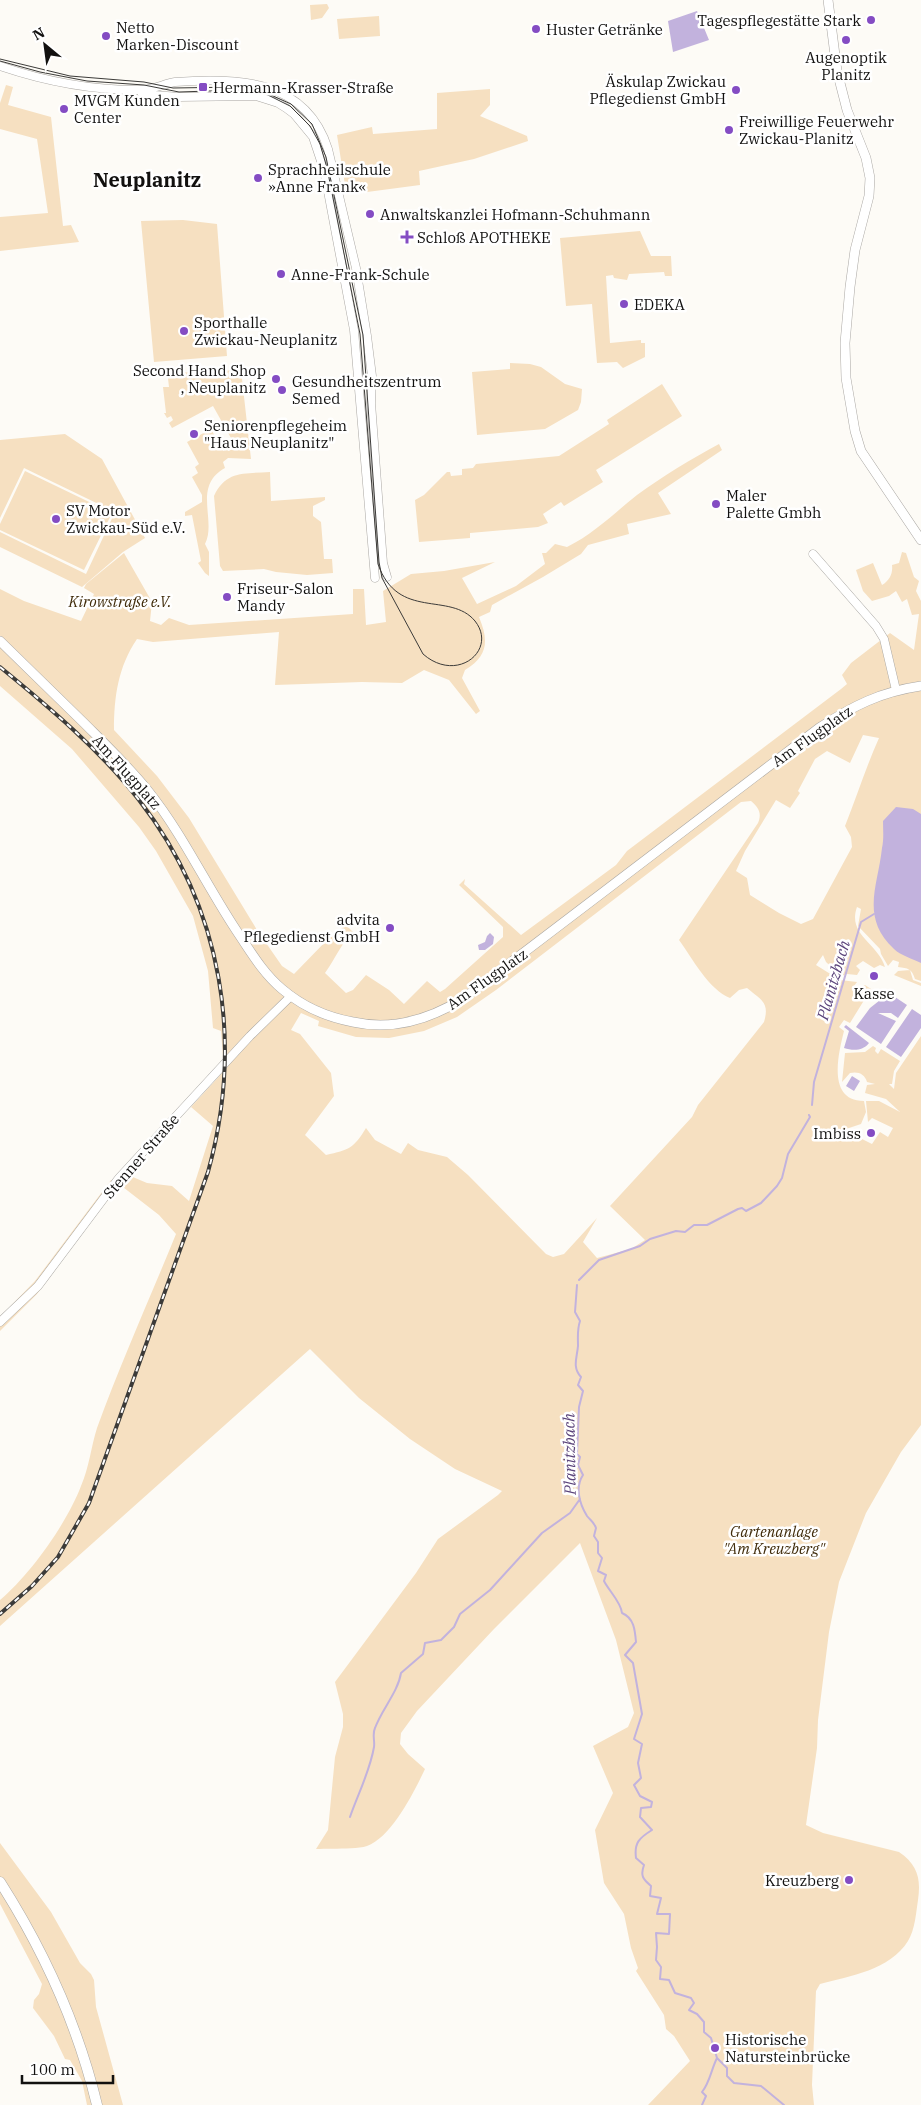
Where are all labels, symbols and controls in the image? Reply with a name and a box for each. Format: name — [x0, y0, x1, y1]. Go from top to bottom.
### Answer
place label: Tagespflegestätte Stark — [697, 11, 861, 30]
marker: Tagespflegestätte Stark — [865, 14, 877, 26]
place label: Netto Marken-Discount — [116, 18, 239, 54]
north arrow — [20, 20, 70, 70]
place label: Huster Getränke — [546, 20, 663, 39]
text: N — [29, 23, 48, 44]
marker: Huster Getränke — [530, 23, 542, 35]
marker: Netto Marken-Discount — [100, 30, 112, 42]
marker: Augenoptik Planitz — [840, 34, 852, 46]
place label: Augenoptik Planitz — [805, 48, 887, 84]
place label: Äskulap Zwickau Pflegedienst GmbH — [589, 72, 726, 108]
place label: Hermann-Krasser-Straße — [213, 78, 394, 97]
marker: Hermann-Krasser-Straße — [197, 81, 209, 93]
marker: Äskulap Zwickau Pflegedienst GmbH — [730, 84, 742, 96]
place label: MVGM Kunden Center — [74, 91, 180, 127]
marker: MVGM Kunden Center — [58, 103, 70, 115]
place label: Freiwillige Feuerwehr Zwickau-Planitz — [739, 112, 894, 148]
marker: Freiwillige Feuerwehr Zwickau-Planitz — [723, 124, 735, 136]
place label: Sprachheilschule »Anne Frank« — [268, 160, 391, 196]
district label: Neuplanitz — [93, 166, 201, 193]
marker: Sprachheilschule »Anne Frank« — [252, 172, 264, 184]
place label: Anwaltskanzlei Hofmann-Schuhmann — [380, 205, 651, 224]
marker: Anwaltskanzlei Hofmann-Schuhmann — [364, 208, 376, 220]
place label: Schloß APOTHEKE — [417, 228, 551, 247]
marker: Schloß APOTHEKE — [401, 231, 413, 243]
place label: Anne-Frank-Schule — [291, 265, 430, 284]
marker: Anne-Frank-Schule — [275, 268, 287, 280]
place label: EDEKA — [634, 295, 685, 314]
marker: EDEKA — [618, 298, 630, 310]
place label: Sporthalle Zwickau-Neuplanitz — [194, 313, 337, 349]
marker: Sporthalle Zwickau-Neuplanitz — [178, 325, 190, 337]
place label: Second Hand Shop , Neuplanitz — [133, 361, 266, 397]
place label: Gesundheitszentrum Semed — [292, 372, 442, 408]
marker: Second Hand Shop , Neuplanitz — [270, 373, 282, 385]
marker: Gesundheitszentrum Semed — [276, 384, 288, 396]
place label: Seniorenpflegeheim "Haus Neuplanitz" — [204, 416, 347, 452]
marker: Seniorenpflegeheim "Haus Neuplanitz" — [188, 428, 200, 440]
place label: Maler Palette Gmbh — [726, 486, 821, 522]
marker: Maler Palette Gmbh — [710, 498, 722, 510]
place label: SV Motor Zwickau-Süd e.V. — [66, 501, 185, 537]
marker: SV Motor Zwickau-Süd e.V. — [50, 513, 62, 525]
place label: Friseur-Salon Mandy — [237, 579, 334, 615]
marker: Friseur-Salon Mandy — [221, 591, 233, 603]
park label: Kirowstraße e.V. — [68, 592, 171, 611]
street label: Am Flugplatz — [768, 701, 856, 771]
street label: Am Flugplatz — [88, 731, 166, 813]
place label: advita Pflegedienst GmbH — [243, 910, 380, 946]
marker: advita Pflegedienst GmbH — [384, 922, 396, 934]
water label: Planitzbach — [812, 938, 854, 1023]
street label: Am Flugplatz — [443, 944, 531, 1014]
marker: Kasse — [868, 970, 880, 982]
place label: Kasse — [853, 984, 895, 1003]
street label: Stenner Straße — [99, 1110, 183, 1202]
place label: Imbiss — [813, 1124, 861, 1143]
marker: Imbiss — [865, 1127, 877, 1139]
water label: Planitzbach — [558, 1413, 580, 1496]
park label: Gartenanlage "Am Kreuzberg" — [723, 1522, 826, 1558]
place label: Kreuzberg — [765, 1871, 839, 1890]
marker: Kreuzberg — [843, 1874, 855, 1886]
place label: Historische Natursteinbrücke — [725, 2030, 850, 2066]
marker: Historische Natursteinbrücke — [709, 2042, 721, 2054]
scale bar — [22, 2052, 114, 2084]
text: 100 m — [30, 2060, 75, 2079]

